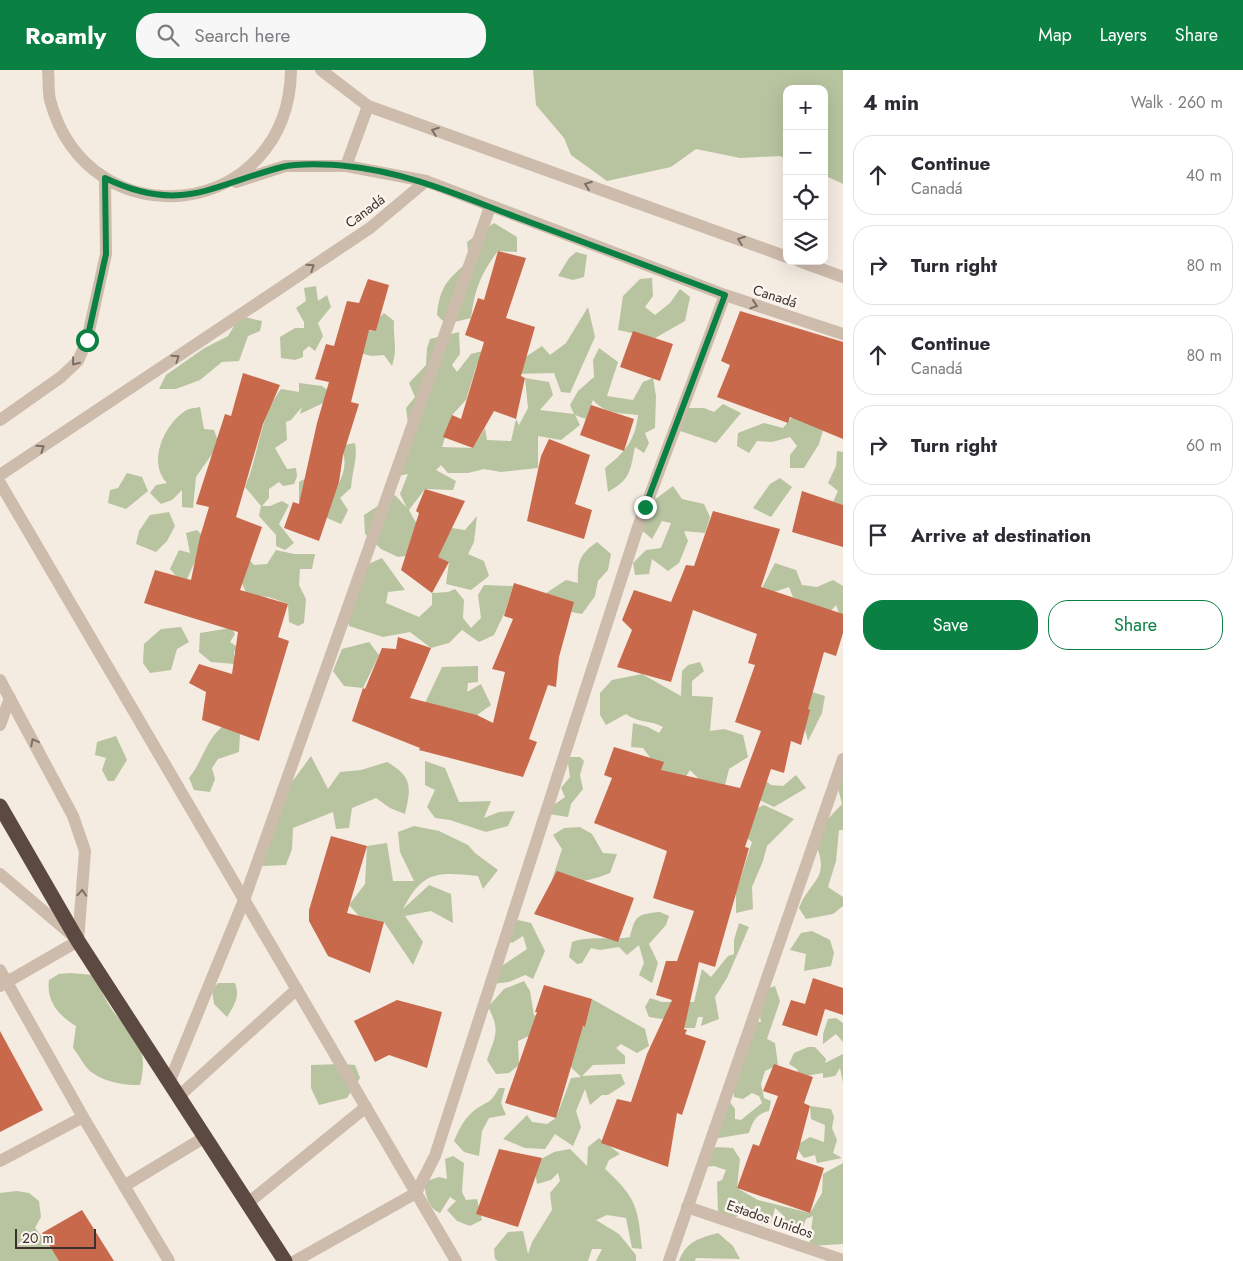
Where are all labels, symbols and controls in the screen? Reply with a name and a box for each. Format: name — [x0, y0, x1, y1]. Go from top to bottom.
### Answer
search box — [136, 13, 486, 58]
text: Roamly — [25, 18, 106, 53]
icon: search — [154, 21, 182, 49]
text: Search here — [194, 22, 290, 49]
text: Map — [1038, 22, 1072, 48]
text: Layers — [1100, 22, 1147, 48]
text: Share — [1175, 22, 1218, 48]
map controls — [783, 85, 828, 265]
button: + — [783, 85, 828, 130]
text: 4 min — [863, 88, 919, 118]
text: Walk · 260 m — [1131, 91, 1223, 114]
one-way arrow — [431, 126, 440, 136]
button: − — [783, 130, 828, 175]
text: Continue — [911, 150, 990, 177]
icon: ahead — [864, 161, 892, 189]
text: 40 m — [1186, 164, 1222, 187]
button: locate — [783, 175, 828, 220]
text: Canadá — [911, 177, 963, 200]
one-way arrow — [584, 181, 593, 191]
street label: Canadá — [341, 189, 389, 233]
button: layers — [783, 220, 828, 265]
one-way arrow — [737, 236, 746, 246]
icon: right — [864, 251, 892, 279]
text: Turn right — [911, 252, 997, 279]
text: 80 m — [1186, 254, 1222, 277]
one-way arrow — [305, 264, 314, 274]
street label: Canadá — [750, 280, 800, 312]
one-way arrow — [750, 299, 758, 309]
route start — [76, 329, 99, 352]
text: Continue — [911, 330, 990, 357]
icon: ahead — [864, 341, 892, 369]
text: 80 m — [1186, 344, 1222, 367]
one-way arrow — [170, 355, 179, 364]
one-way arrow — [72, 356, 81, 366]
text: Canadá — [911, 357, 963, 380]
icon: right — [864, 431, 892, 459]
text: Turn right — [911, 432, 997, 459]
text: 60 m — [1186, 434, 1222, 457]
one-way arrow — [35, 445, 44, 454]
route end — [634, 496, 657, 519]
icon: arrive — [864, 521, 892, 549]
text: Arrive at destination — [911, 522, 1091, 549]
button: Save — [863, 600, 1038, 650]
button: Share — [1048, 600, 1223, 650]
one-way arrow — [30, 738, 40, 747]
one-way arrow — [76, 888, 87, 896]
street label: Estados Unidos — [724, 1195, 816, 1243]
scale bar — [15, 1226, 96, 1249]
text: 20 m — [22, 1228, 54, 1248]

